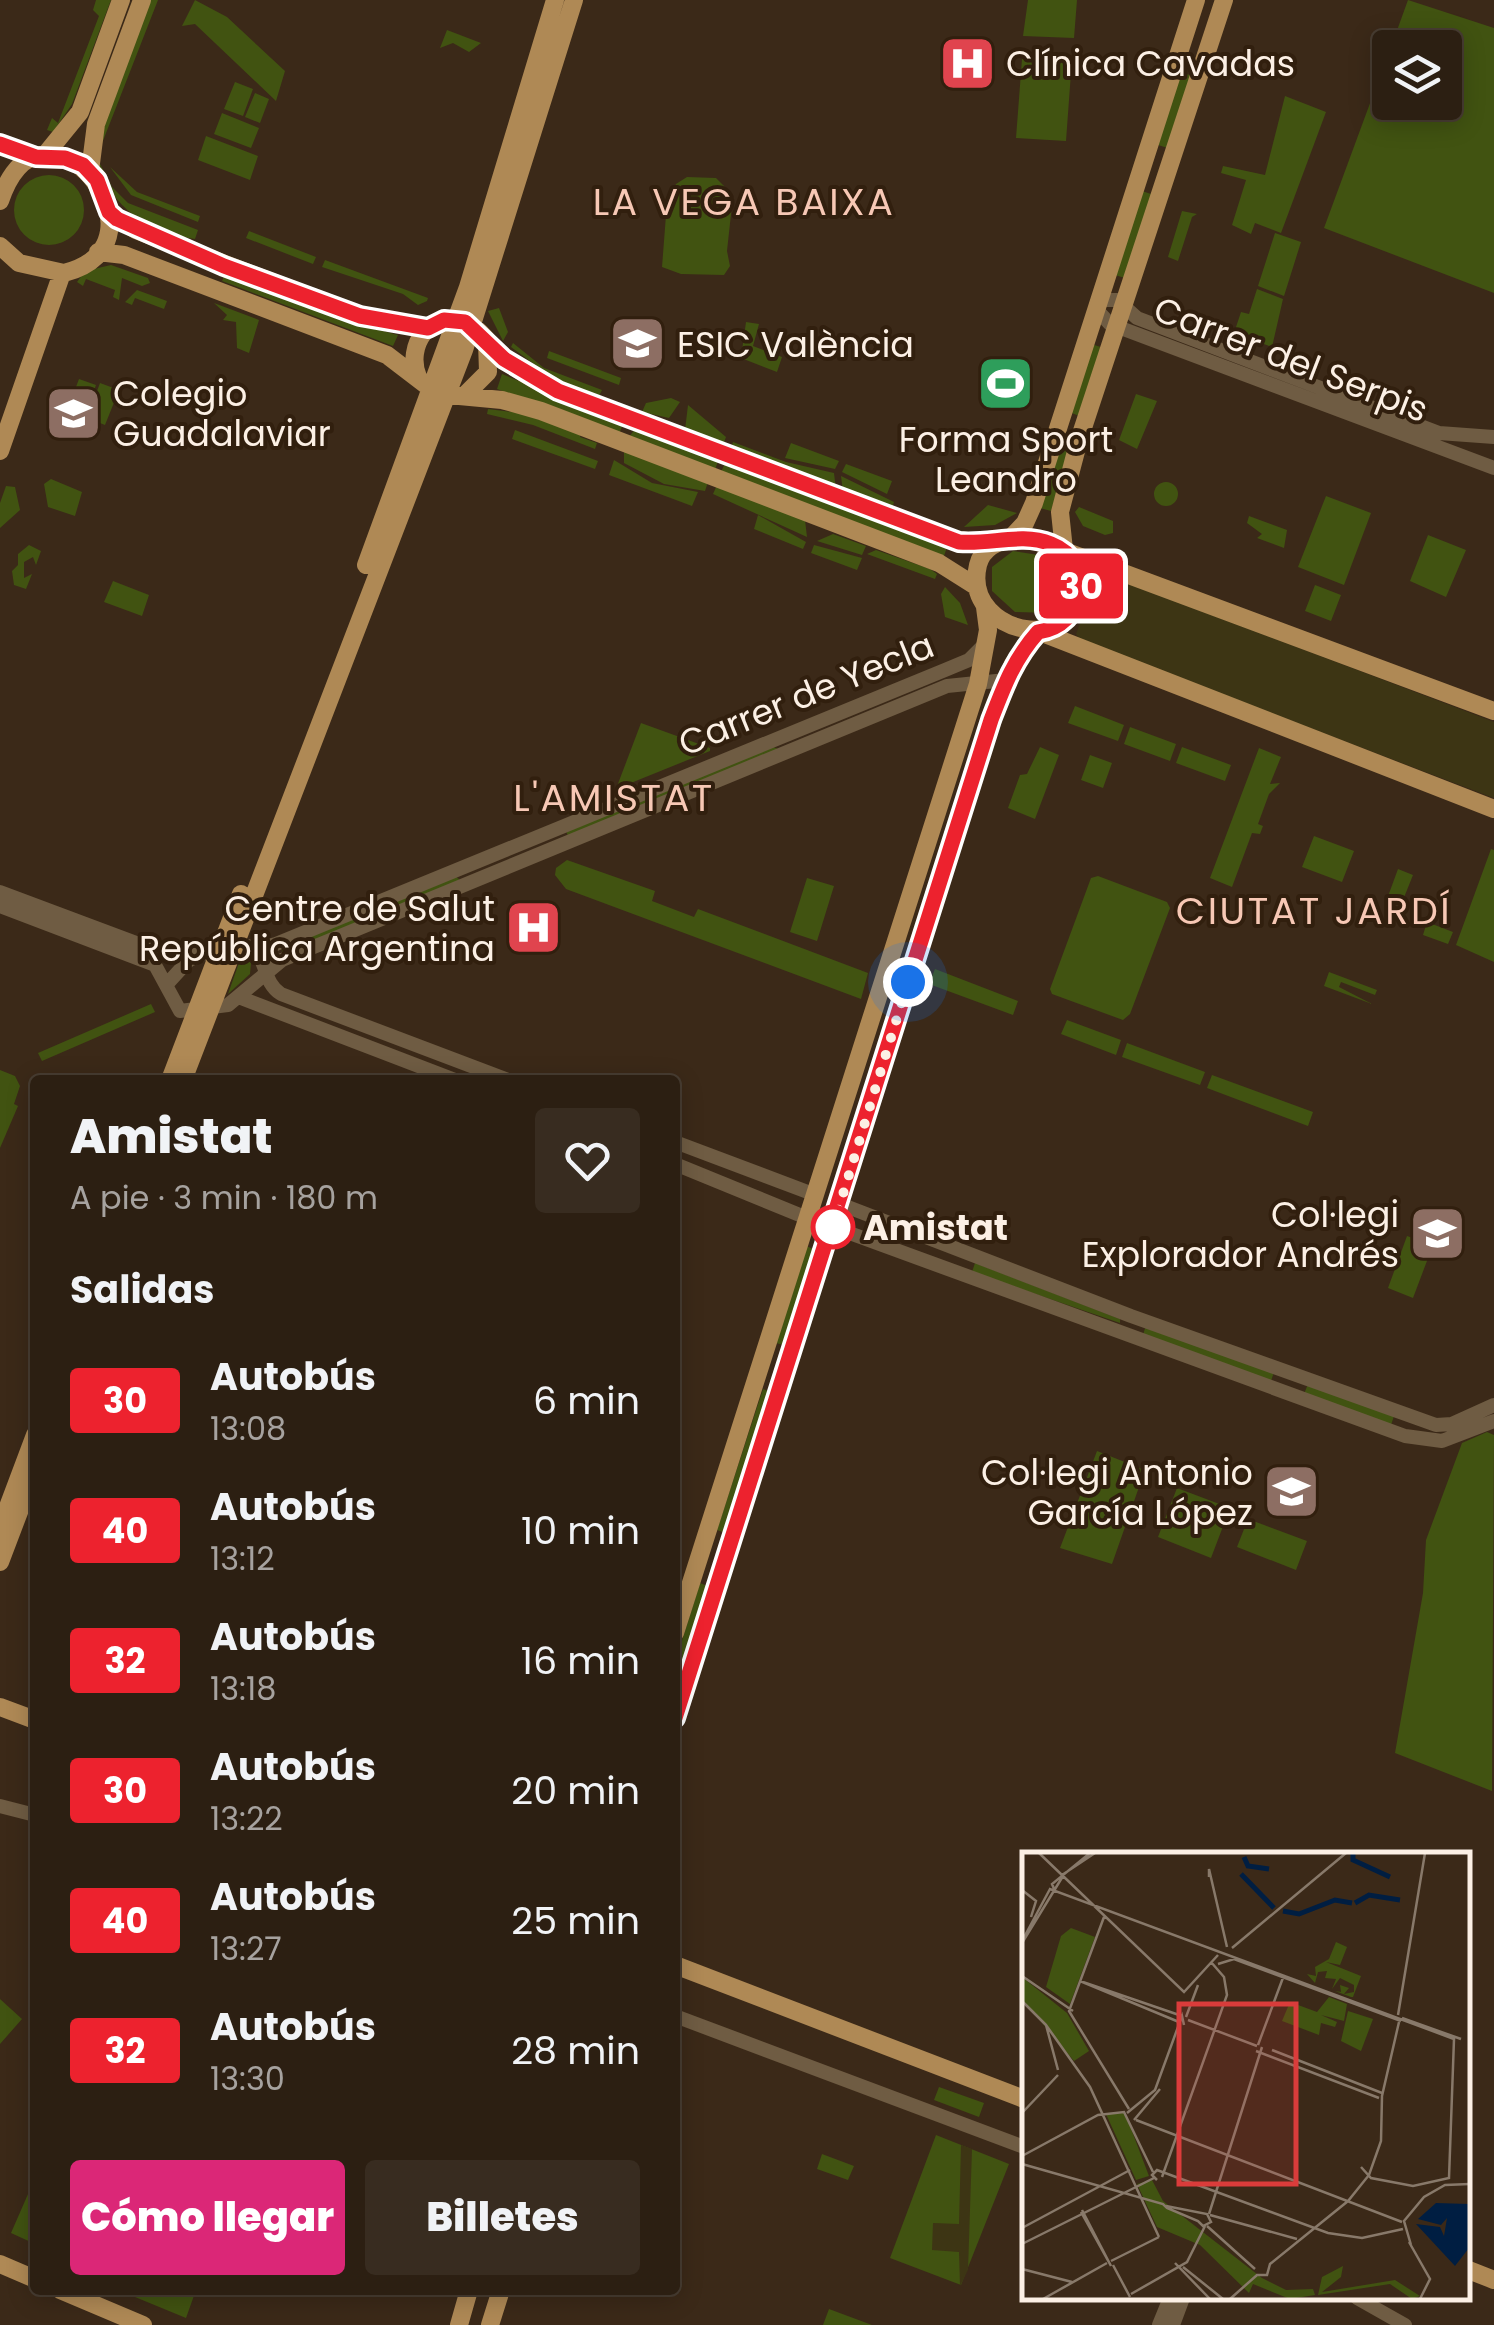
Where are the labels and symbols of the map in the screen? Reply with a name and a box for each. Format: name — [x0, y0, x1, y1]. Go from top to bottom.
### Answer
hospital icon: Clínica Cavadas — [937, 33, 997, 93]
place label: Clínica Cavadas — [1006, 39, 1295, 88]
district label: LA VEGA BAIXA — [593, 175, 895, 228]
street label: Carrer del Serpis — [1147, 284, 1435, 434]
school or university icon: ESIC València — [608, 314, 668, 374]
place label: ESIC València — [677, 320, 914, 369]
sports icon: Forma Sport Leandro — [976, 353, 1036, 413]
place label: Colegio Guadalaviar — [113, 369, 331, 458]
school or university icon: Colegio Guadalaviar — [44, 383, 104, 443]
place label: Forma Sport Leandro — [899, 415, 1113, 504]
line badge: 30 — [1036, 554, 1126, 618]
street label: Carrer de Yecla — [671, 620, 941, 768]
district label: L'AMISTAT — [513, 771, 715, 824]
place label: Centre de Salut República Argentina — [139, 884, 495, 973]
district label: CIUTAT JARDÍ — [1176, 884, 1452, 937]
hospital icon: Centre de Salut República Argentina — [504, 898, 564, 958]
your location — [883, 957, 933, 1007]
place label: Col·legi Explorador Andrés — [1082, 1190, 1399, 1279]
place label: Amistat — [863, 1203, 1008, 1252]
school or university icon: Col·legi Explorador Andrés — [1408, 1204, 1468, 1264]
marker: Amistat — [812, 1206, 854, 1248]
place label: Col·legi Antonio García López — [981, 1448, 1253, 1537]
school or university icon: Col·legi Antonio García López — [1262, 1462, 1322, 1522]
inset map — [1022, 1852, 1469, 2300]

